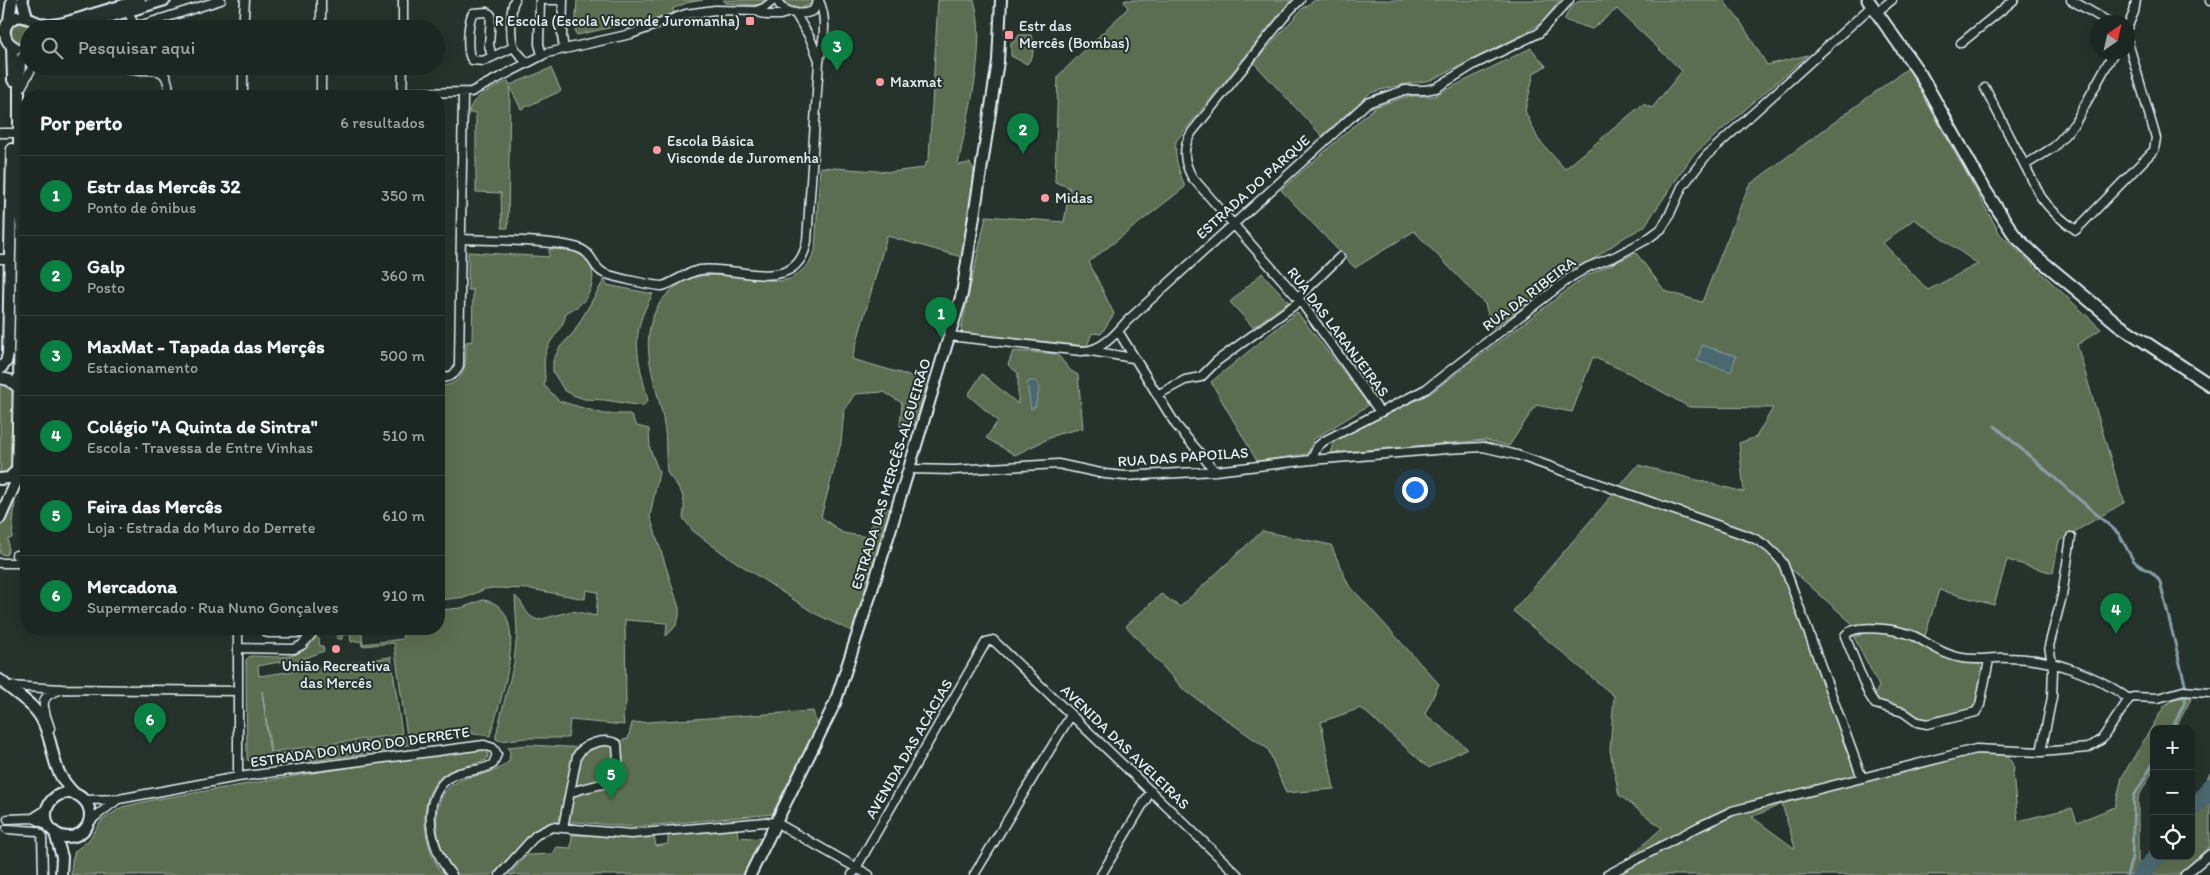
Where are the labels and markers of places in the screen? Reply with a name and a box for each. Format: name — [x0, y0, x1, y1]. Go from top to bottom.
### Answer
place label: R Escola (Escola Visconde Juromanha) — [495, 12, 740, 30]
marker: R Escola (Escola Visconde Juromanha) — [744, 15, 756, 27]
place label: Estr das Mercês (Bombas) — [1019, 17, 1130, 52]
marker: Estr das Mercês (Bombas) — [1003, 29, 1015, 41]
pin: 3 — [821, 30, 853, 71]
place label: Maxmat — [890, 73, 942, 91]
marker: Maxmat — [874, 76, 886, 88]
pin: 2 — [1007, 113, 1039, 154]
place label: Escola Básica Visconde de Juromenha — [667, 132, 820, 167]
marker: Escola Básica Visconde de Juromenha — [651, 144, 663, 156]
place label: Midas — [1055, 189, 1093, 207]
marker: Midas — [1039, 192, 1051, 204]
pin: 1 — [925, 297, 957, 338]
pin: 4 — [2100, 593, 2132, 634]
marker: União Recreativa das Mercês — [330, 643, 342, 655]
place label: União Recreativa das Mercês — [282, 657, 391, 692]
pin: 6 — [134, 703, 166, 744]
pin: 5 — [595, 758, 627, 799]

